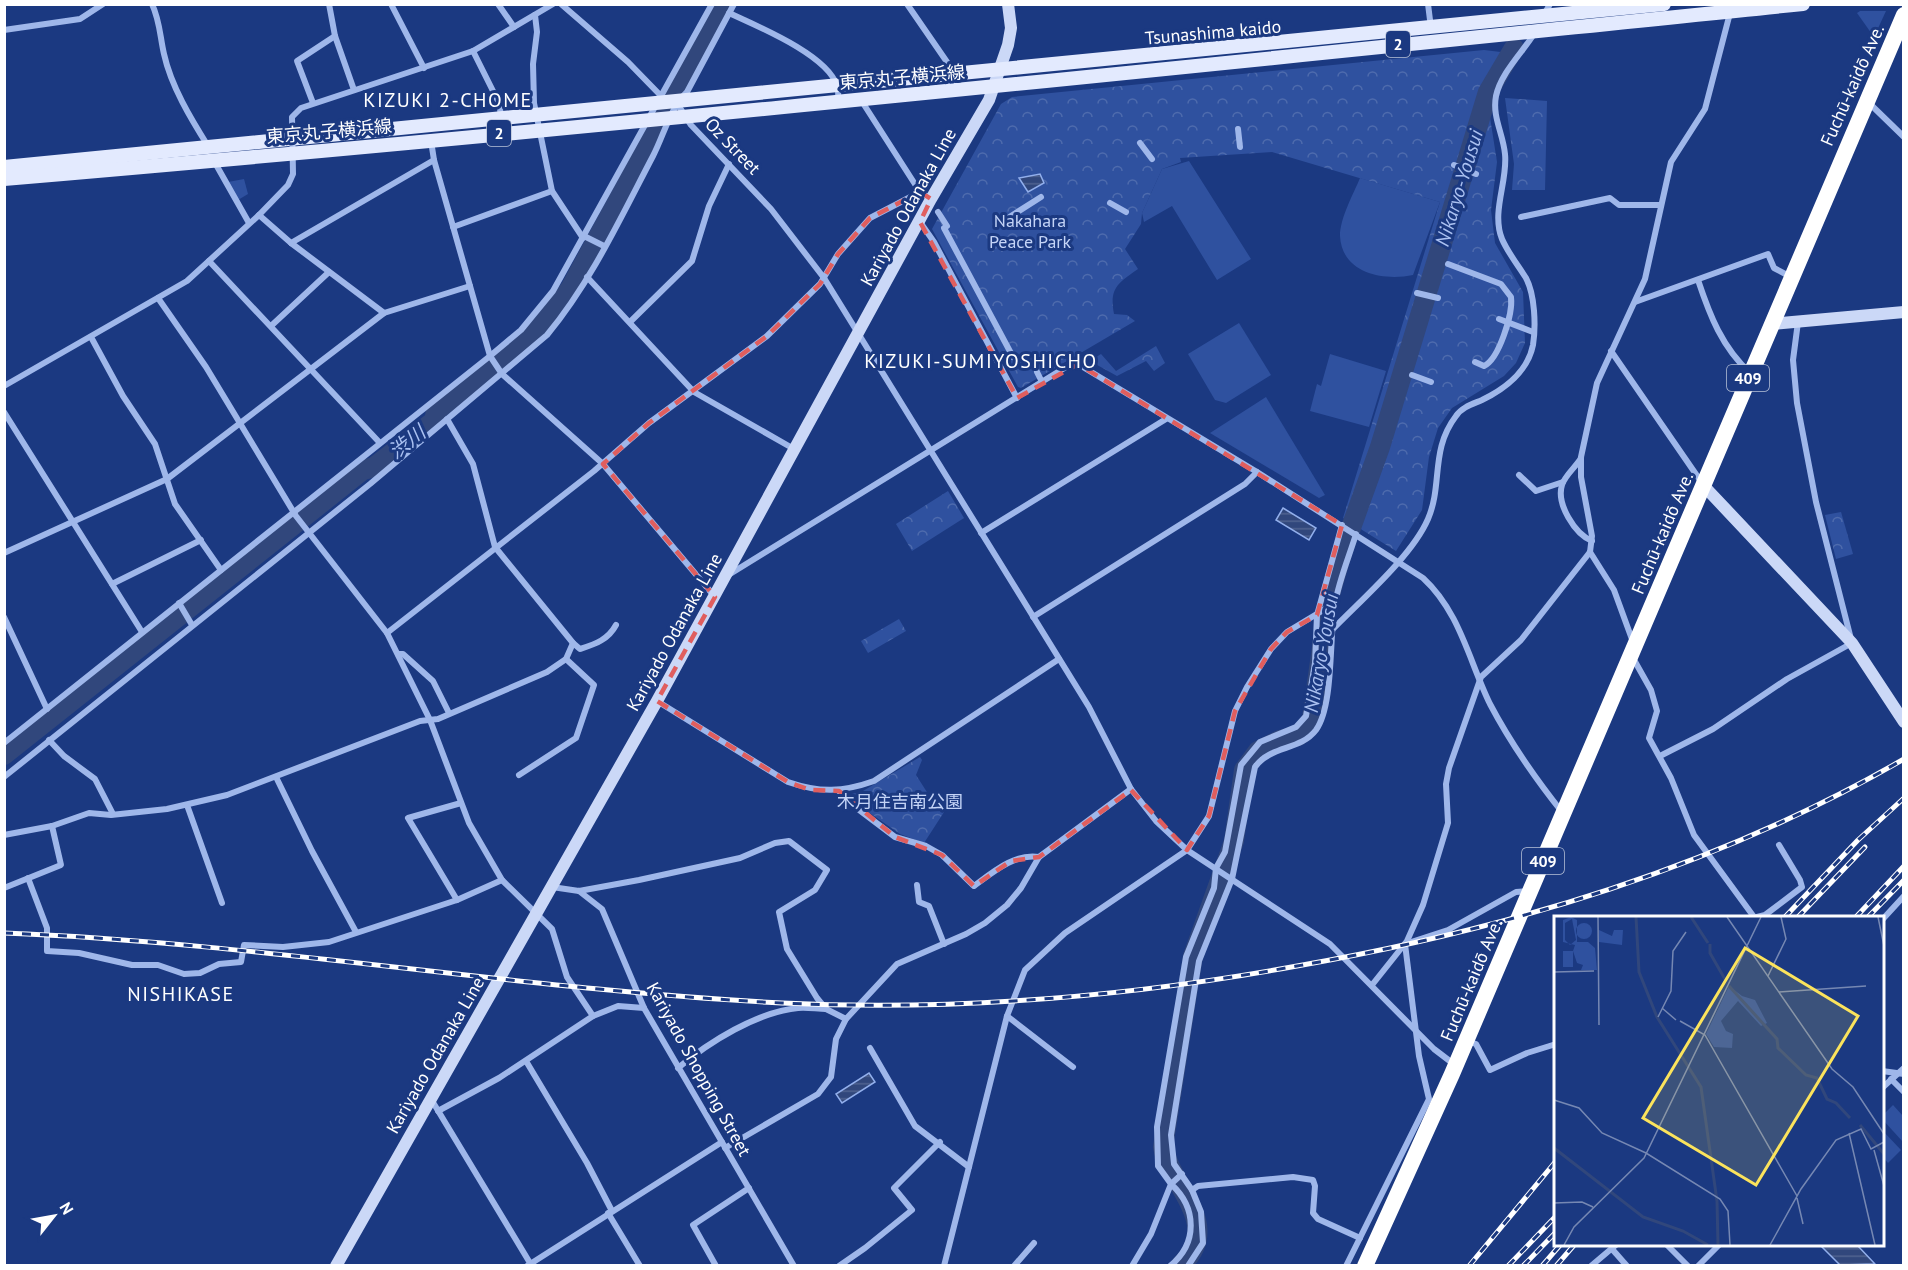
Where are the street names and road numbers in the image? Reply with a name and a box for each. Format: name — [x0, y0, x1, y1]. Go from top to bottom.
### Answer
street label: Tsunashima kaido — [1144, 15, 1282, 49]
street label: Fuchū-kaidō Ave. — [1815, 21, 1889, 149]
road number: 2 — [1386, 31, 1410, 57]
street label: 東京丸子横浜線 — [838, 60, 966, 94]
street label: Oz Street — [700, 113, 766, 179]
street label: 東京丸子横浜線 — [265, 114, 393, 148]
road number: 2 — [487, 120, 511, 146]
street label: Kariyado Odanaka Line — [855, 124, 961, 290]
road number: 409 — [1727, 365, 1769, 391]
street label: Fuchū-kaidō Ave. — [1626, 468, 1698, 598]
street label: Kariyado Odanaka Line — [621, 549, 727, 715]
road number: 409 — [1522, 848, 1564, 874]
street label: Fuchū-kaidō Ave. — [1435, 915, 1507, 1045]
street label: Kariyado Odanaka Line — [381, 973, 489, 1137]
street label: Kariyado Shopping Street — [642, 978, 756, 1160]

